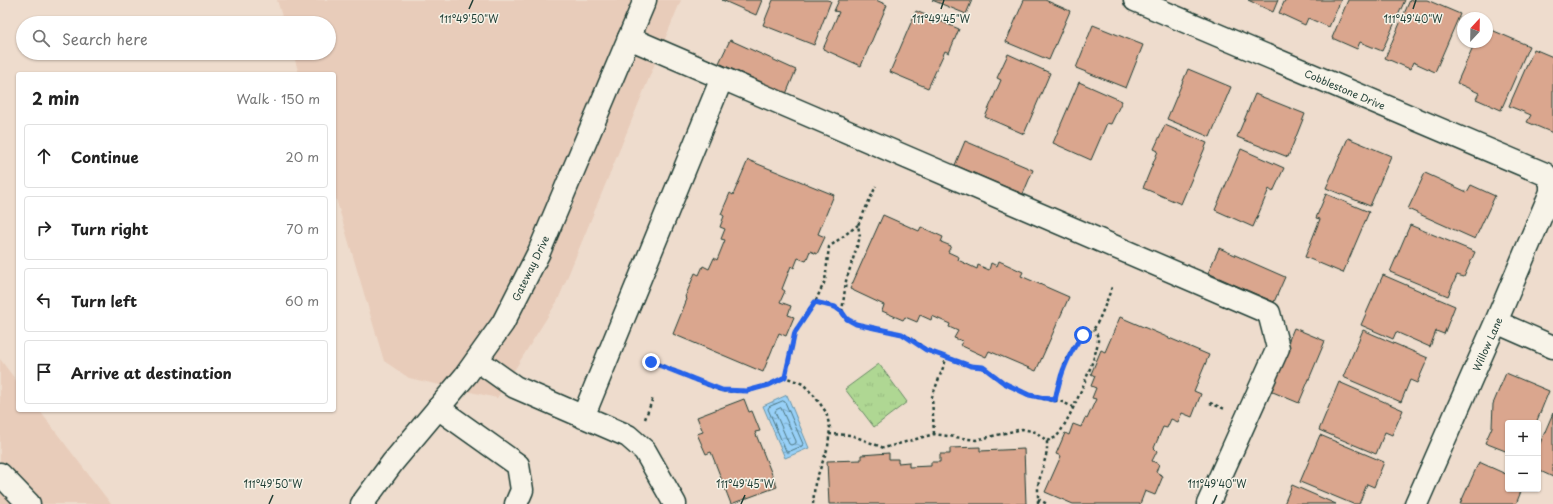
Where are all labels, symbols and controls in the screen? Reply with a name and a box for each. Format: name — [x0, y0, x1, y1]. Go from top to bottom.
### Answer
text: 111°49'50"W — [439, 11, 499, 26]
text: 111°49'45"W — [912, 11, 971, 26]
text: 111°49'40"W — [1383, 11, 1443, 26]
north arrow — [1457, 12, 1493, 48]
search box — [16, 16, 336, 60]
icon: search — [30, 27, 52, 49]
text: Search here — [62, 27, 148, 50]
street label: Cobblestone Drive — [1302, 65, 1388, 113]
text: 2 min — [32, 85, 79, 111]
text: Walk · 150 m — [236, 89, 320, 108]
icon: ahead — [33, 145, 55, 167]
text: Continue — [71, 145, 139, 168]
text: 20 m — [285, 147, 319, 166]
icon: right — [33, 217, 55, 239]
text: Turn right — [71, 217, 148, 240]
text: 70 m — [286, 219, 319, 238]
street label: Gateway Drive — [508, 233, 552, 303]
icon: left — [33, 289, 55, 311]
text: Turn left — [71, 289, 137, 312]
text: 60 m — [285, 291, 319, 310]
street label: Willow Lane — [1468, 314, 1506, 374]
route start — [1074, 326, 1092, 344]
route end — [642, 353, 660, 371]
icon: arrive — [33, 361, 55, 383]
text: Arrive at destination — [71, 361, 232, 384]
map controls — [1505, 420, 1541, 492]
button: + — [1505, 420, 1541, 456]
button: − — [1505, 456, 1541, 492]
text: 111°49'50"W — [243, 476, 303, 491]
text: 111°49'45"W — [716, 476, 775, 491]
text: 111°49'40"W — [1187, 476, 1247, 491]

